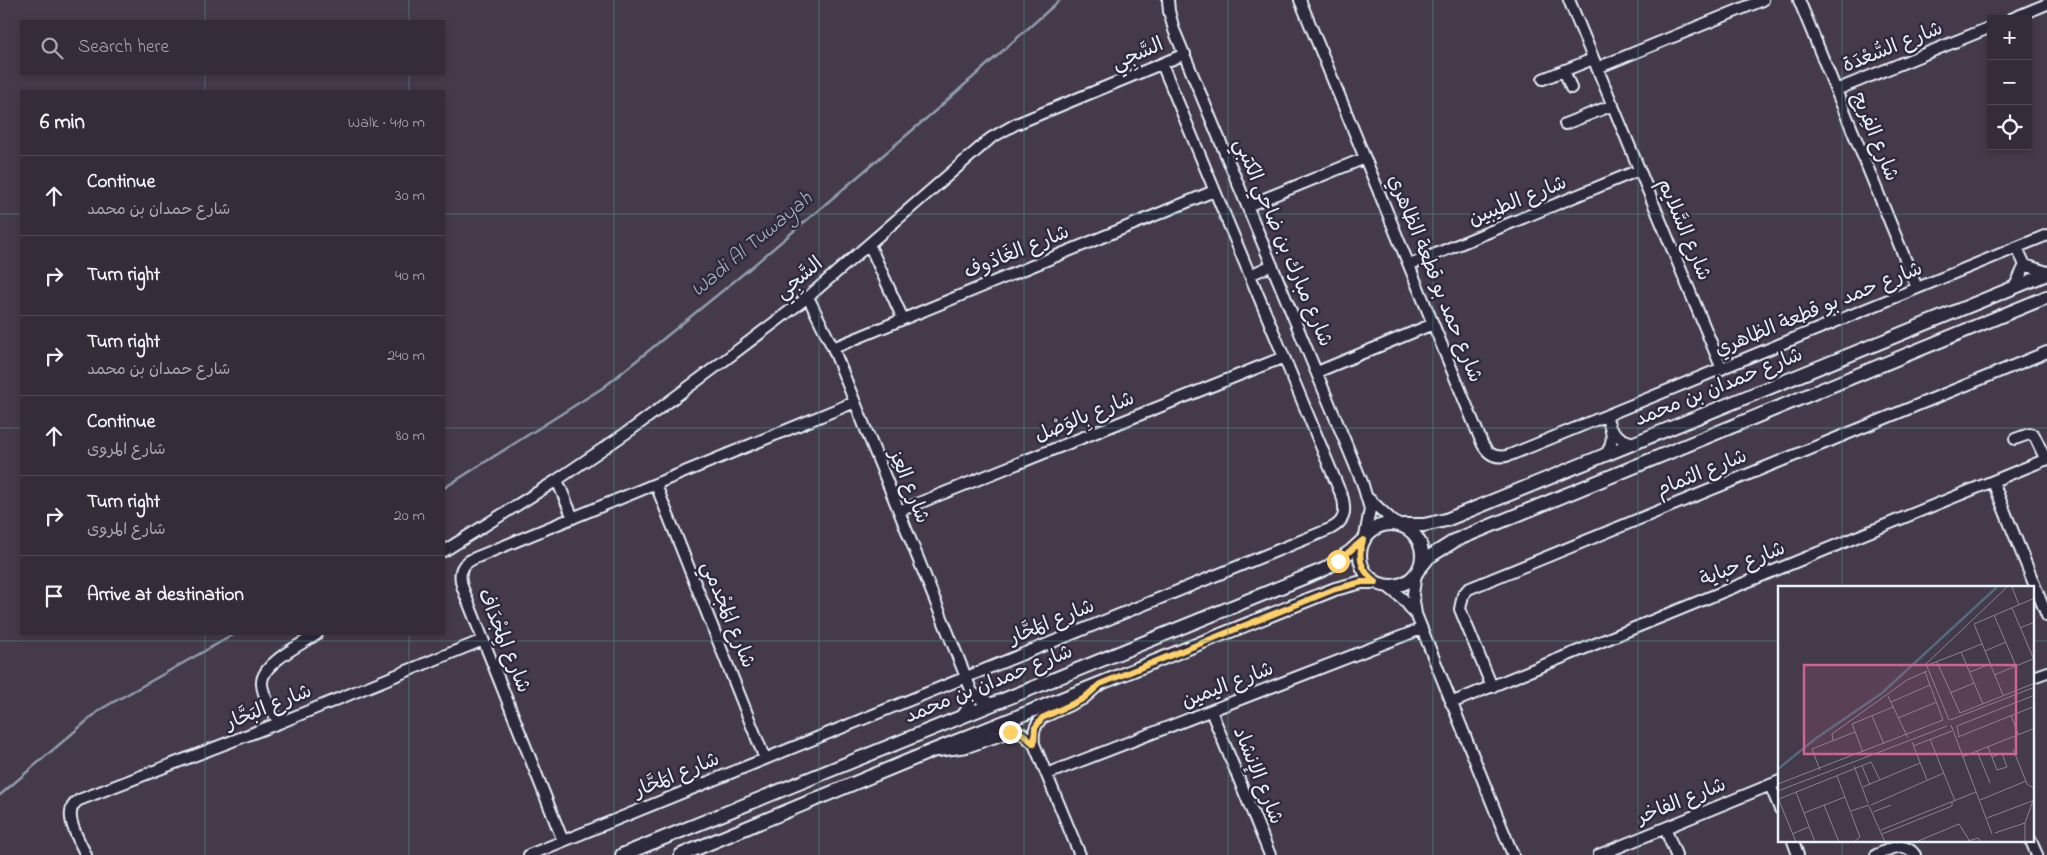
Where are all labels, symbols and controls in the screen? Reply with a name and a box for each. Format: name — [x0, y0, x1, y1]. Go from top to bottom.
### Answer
street label: شارع السُّعْدَة — [1838, 15, 1948, 81]
map controls — [1987, 15, 2032, 150]
button: + — [1987, 15, 2032, 60]
search box — [20, 20, 445, 75]
street label: السَّجِي — [1107, 31, 1169, 80]
icon: search — [38, 34, 66, 62]
text: Search here — [78, 34, 169, 61]
button: − — [1987, 60, 2032, 105]
street label: شارع الفِريج — [1843, 88, 1905, 186]
button: locate — [1987, 105, 2032, 150]
text: 6 min — [40, 108, 85, 138]
text: Walk · 410 m — [348, 111, 425, 135]
street label: شارع مبارك بن ضاحي الكتبي — [1224, 134, 1339, 352]
text: Continue — [87, 169, 155, 196]
street label: شارع الطيبين — [1464, 169, 1572, 235]
street label: شارع حمد بو قطعة الظاهري — [1379, 171, 1489, 387]
street label: شارع السَّلايم — [1648, 174, 1718, 286]
icon: ahead — [40, 182, 68, 210]
text: 30 m — [395, 184, 425, 208]
water label: Wadi Al Tuwayah — [685, 184, 820, 305]
text: شارع حمدان بن محمد — [87, 198, 230, 222]
street label: شارع الغَادُوف — [960, 219, 1074, 287]
street label: السَّجِي — [770, 251, 831, 308]
street label: شارع حمد بو قطعة الظاهري — [1711, 255, 1927, 365]
icon: right — [40, 262, 68, 290]
text: Turn right — [87, 262, 160, 289]
text: 40 m — [395, 264, 425, 288]
text: Turn right — [87, 329, 160, 356]
street label: شارع حمدان بن محمد — [1630, 341, 1808, 435]
icon: right — [40, 342, 68, 370]
text: 240 m — [387, 344, 425, 368]
text: شارع حمدان بن محمد — [87, 358, 230, 382]
street label: شارع بِالوَصْل — [1031, 385, 1139, 451]
text: Continue — [87, 409, 155, 436]
icon: ahead — [40, 422, 68, 450]
text: 80 m — [396, 424, 425, 448]
text: شارع المروى — [87, 438, 166, 462]
street label: شارع الثمام — [1652, 443, 1752, 505]
street label: شارع العِز — [879, 444, 936, 528]
text: Turn right — [87, 489, 160, 516]
icon: right — [40, 502, 68, 530]
text: 20 m — [394, 504, 425, 528]
text: شارع المروى — [87, 518, 166, 542]
street label: شارع حباية — [1696, 535, 1790, 595]
route start — [1327, 550, 1350, 573]
street label: شارع المَجْدمي — [691, 557, 762, 673]
icon: arrive — [40, 582, 68, 610]
text: Arrive at destination — [87, 582, 244, 609]
street label: شارع المِجْدَاف — [469, 585, 537, 697]
inset map — [1778, 586, 2034, 842]
street label: شارع المَحَّار — [1003, 593, 1099, 654]
street label: شارع حمدان بن محمد — [900, 638, 1078, 732]
street label: شارع اليمين — [1178, 655, 1278, 717]
street label: شارع البَحَّار — [220, 678, 317, 739]
route end — [999, 721, 1022, 744]
street label: شارع الإنشاد — [1224, 723, 1290, 829]
street label: شارع المَحَّار — [628, 746, 724, 807]
street label: شارع الفاخر — [1631, 771, 1731, 834]

